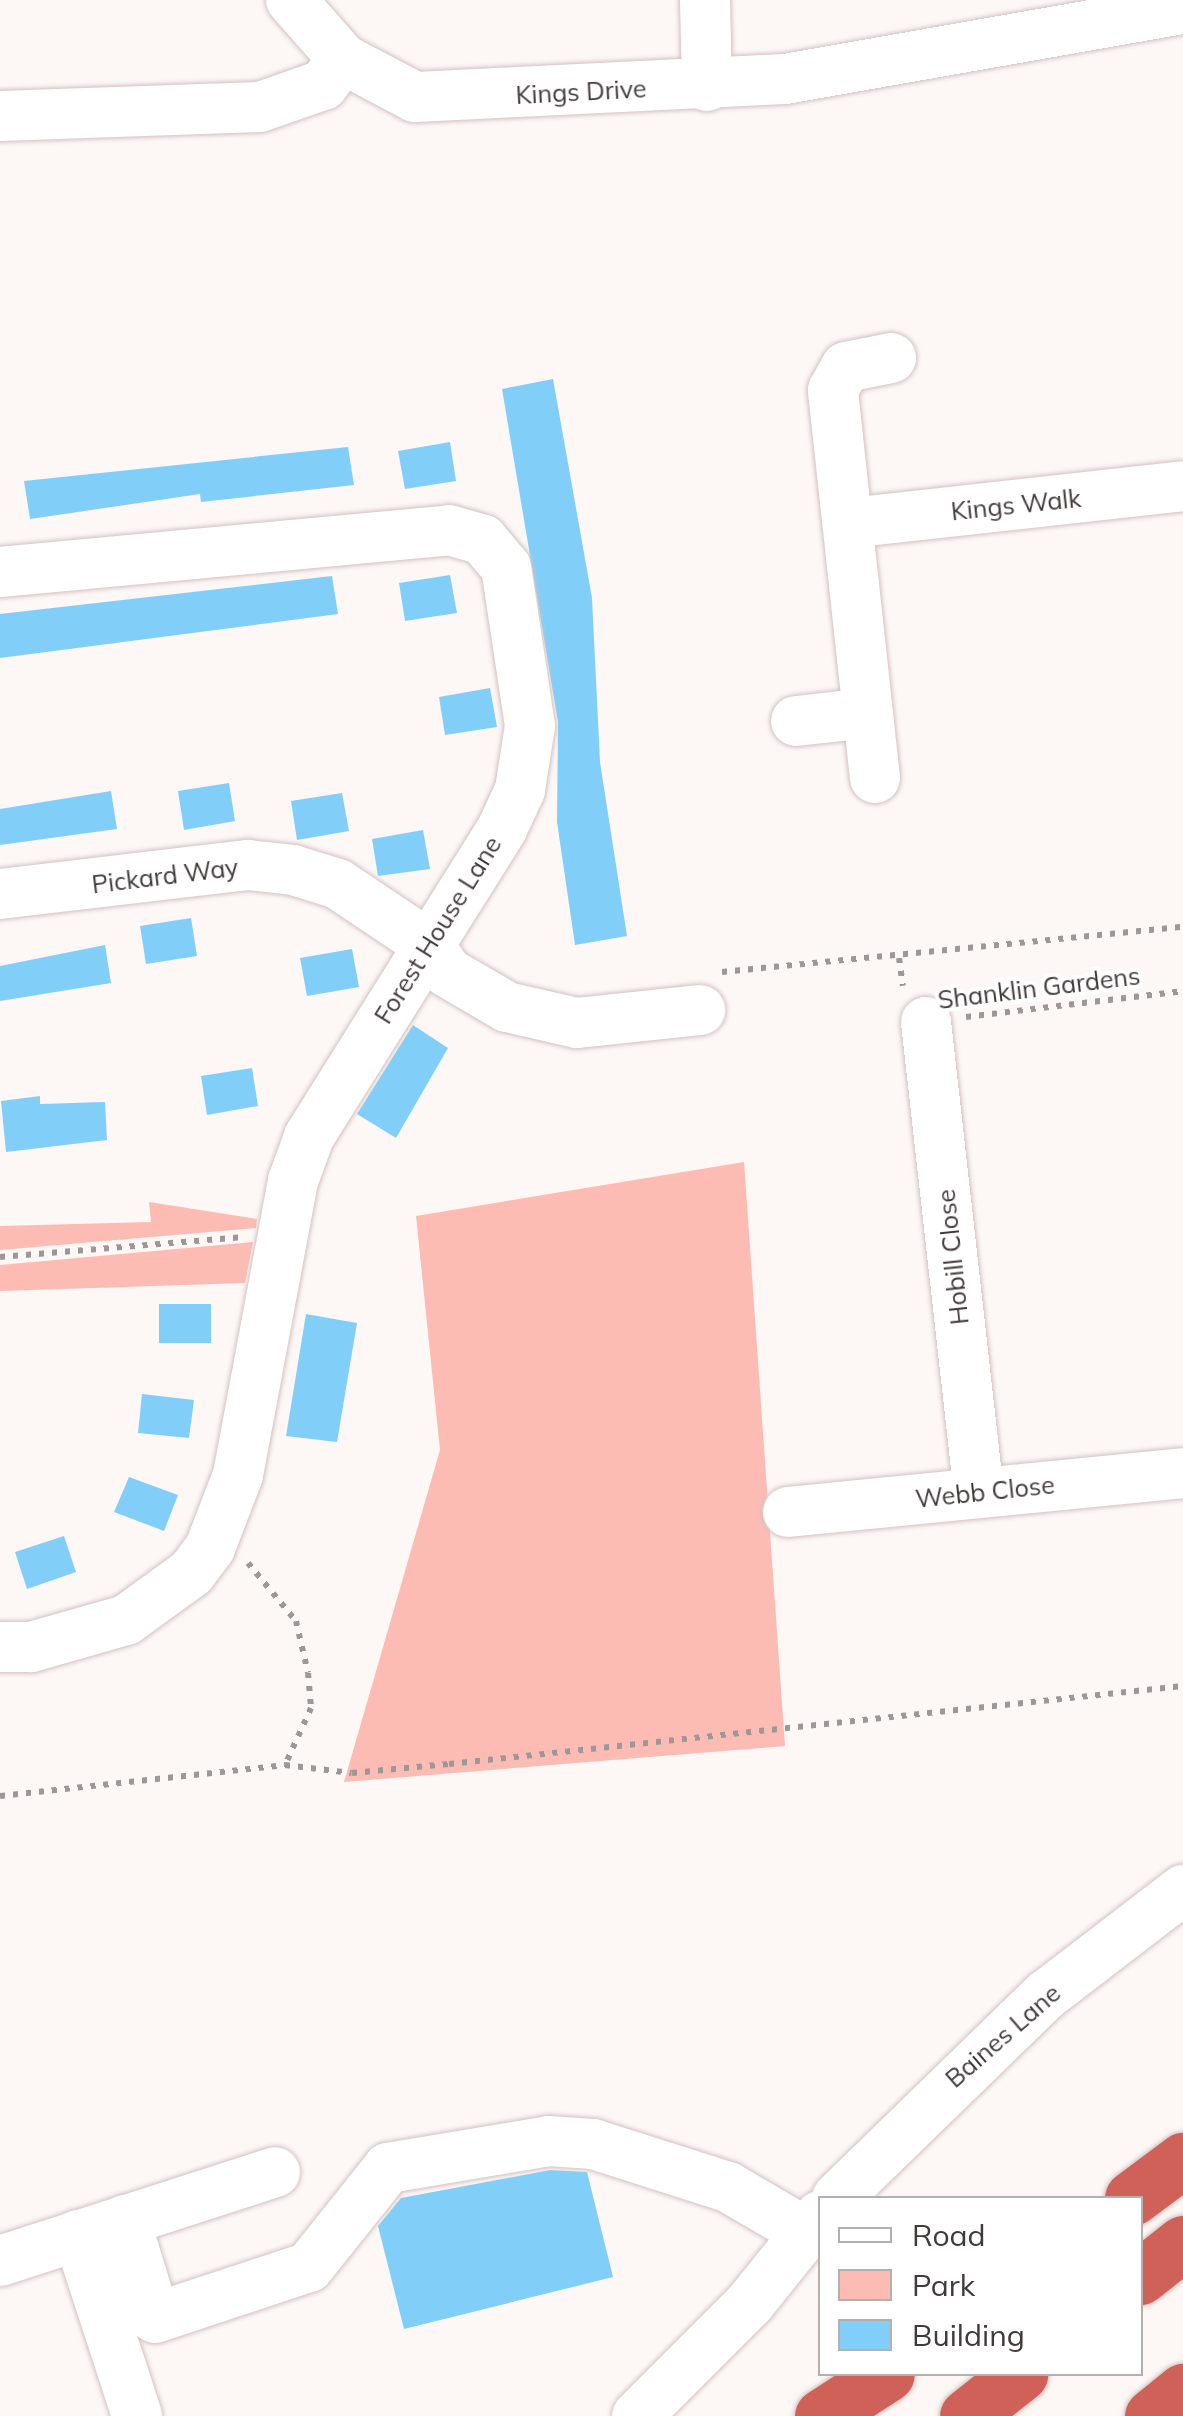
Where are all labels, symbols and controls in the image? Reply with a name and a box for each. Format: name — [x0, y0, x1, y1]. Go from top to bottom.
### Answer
street label: Kings Drive — [515, 74, 647, 110]
street label: Kings Walk — [949, 483, 1083, 527]
street label: Forest House Lane — [368, 831, 508, 1029]
street label: Pickard Way — [90, 852, 240, 900]
street label: Shanklin Gardens — [936, 961, 1142, 1015]
street label: Hobill Close — [931, 1188, 975, 1326]
street label: Webb Close — [914, 1470, 1056, 1514]
street label: Baines Lane — [940, 1978, 1066, 2094]
legend — [818, 2196, 1143, 2376]
text: Road — [912, 2216, 986, 2254]
text: Park — [912, 2266, 975, 2304]
text: Building — [912, 2316, 1025, 2354]

